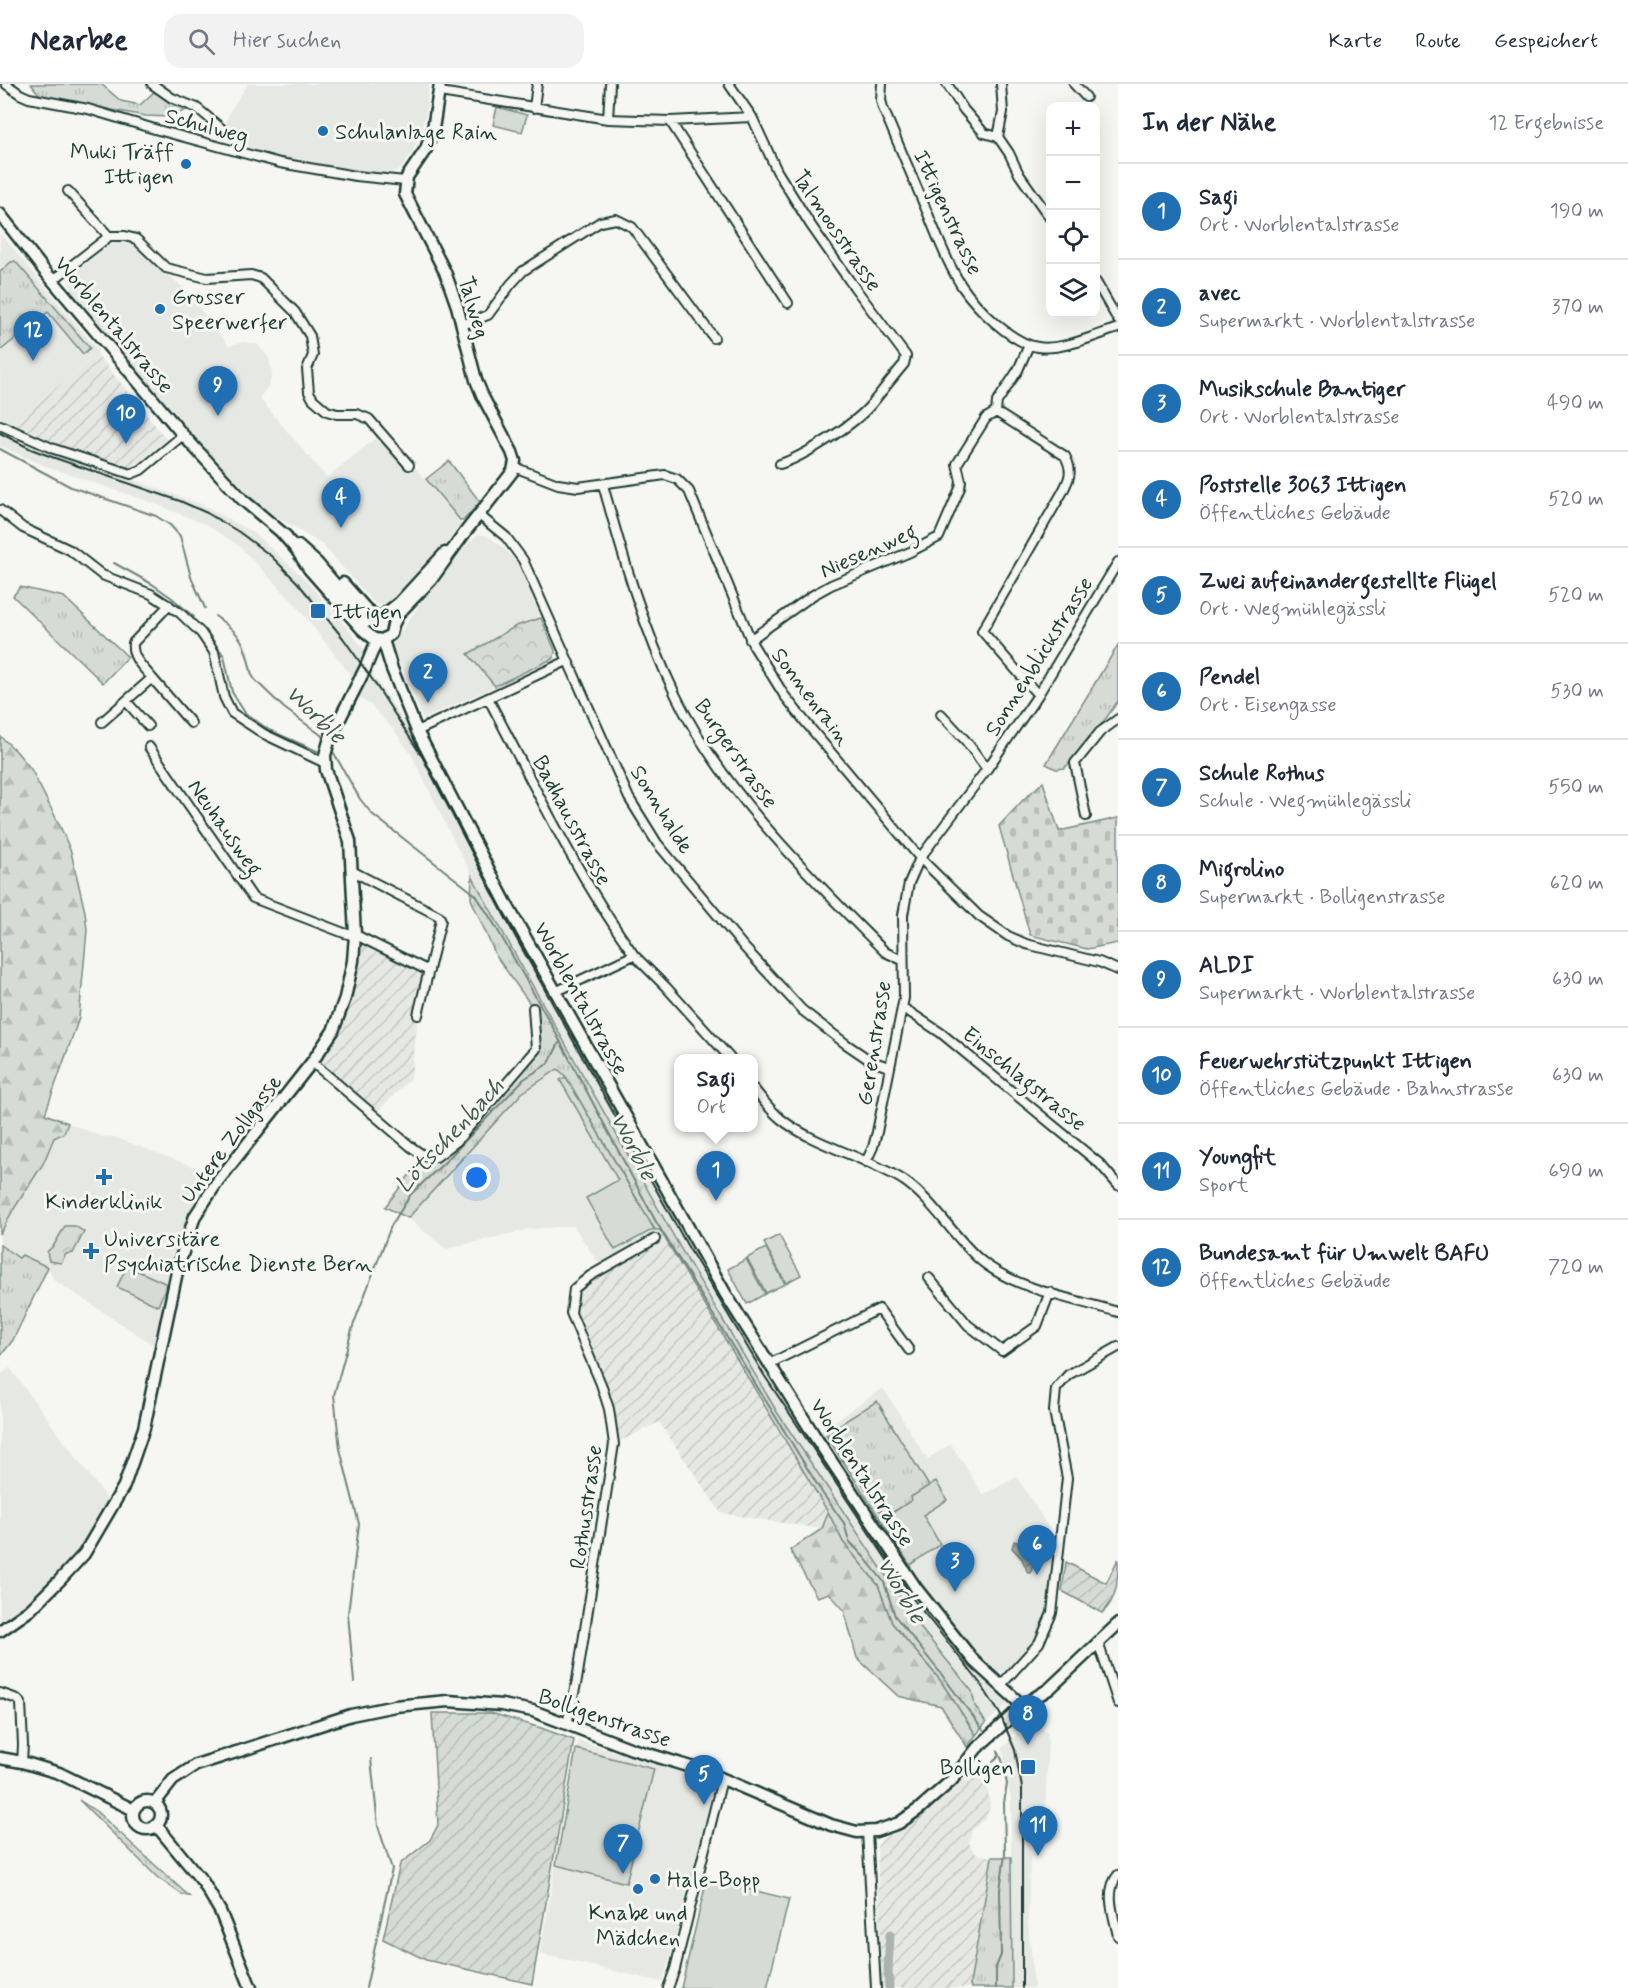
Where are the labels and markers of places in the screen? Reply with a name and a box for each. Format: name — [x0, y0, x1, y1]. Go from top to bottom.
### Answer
place label: Schulanlage Rain — [335, 119, 497, 148]
marker: Schulanlage Rain — [316, 124, 330, 138]
place label: Muki Träff Ittigen — [70, 139, 174, 193]
marker: Muki Träff Ittigen — [179, 157, 193, 171]
place label: Grosser Speerwerfer — [172, 284, 288, 337]
marker: Grosser Speerwerfer — [153, 302, 167, 316]
pin: 12 — [14, 312, 52, 361]
pin: 9 — [198, 366, 238, 416]
pin: 10 — [106, 394, 146, 444]
pin: 4 — [322, 478, 360, 528]
place label: Ittigen — [332, 599, 402, 628]
marker: Ittigen — [309, 602, 327, 620]
pin: 2 — [408, 654, 448, 703]
pin: 1 — [696, 1152, 736, 1201]
marker: Kinderklinik — [95, 1168, 113, 1186]
place label: Kinderklinik — [45, 1189, 163, 1217]
place label: Universitäre Psychiatrische Dienste Bern — [104, 1226, 372, 1279]
marker: Universitäre Psychiatrische Dienste Bern — [82, 1242, 100, 1260]
pin: 6 — [1018, 1526, 1056, 1575]
pin: 3 — [936, 1542, 974, 1592]
pin: 8 — [1008, 1696, 1048, 1745]
place label: Bolligen — [940, 1755, 1014, 1784]
pin: 5 — [684, 1756, 724, 1805]
marker: Bolligen — [1019, 1758, 1037, 1776]
pin: 11 — [1018, 1806, 1058, 1856]
pin: 7 — [604, 1824, 642, 1874]
place label: Hale-Bopp — [667, 1867, 760, 1895]
marker: Hale-Bopp — [648, 1872, 662, 1886]
marker: Knabe und Mädchen — [631, 1882, 645, 1896]
place label: Knabe und Mädchen — [589, 1900, 687, 1953]

